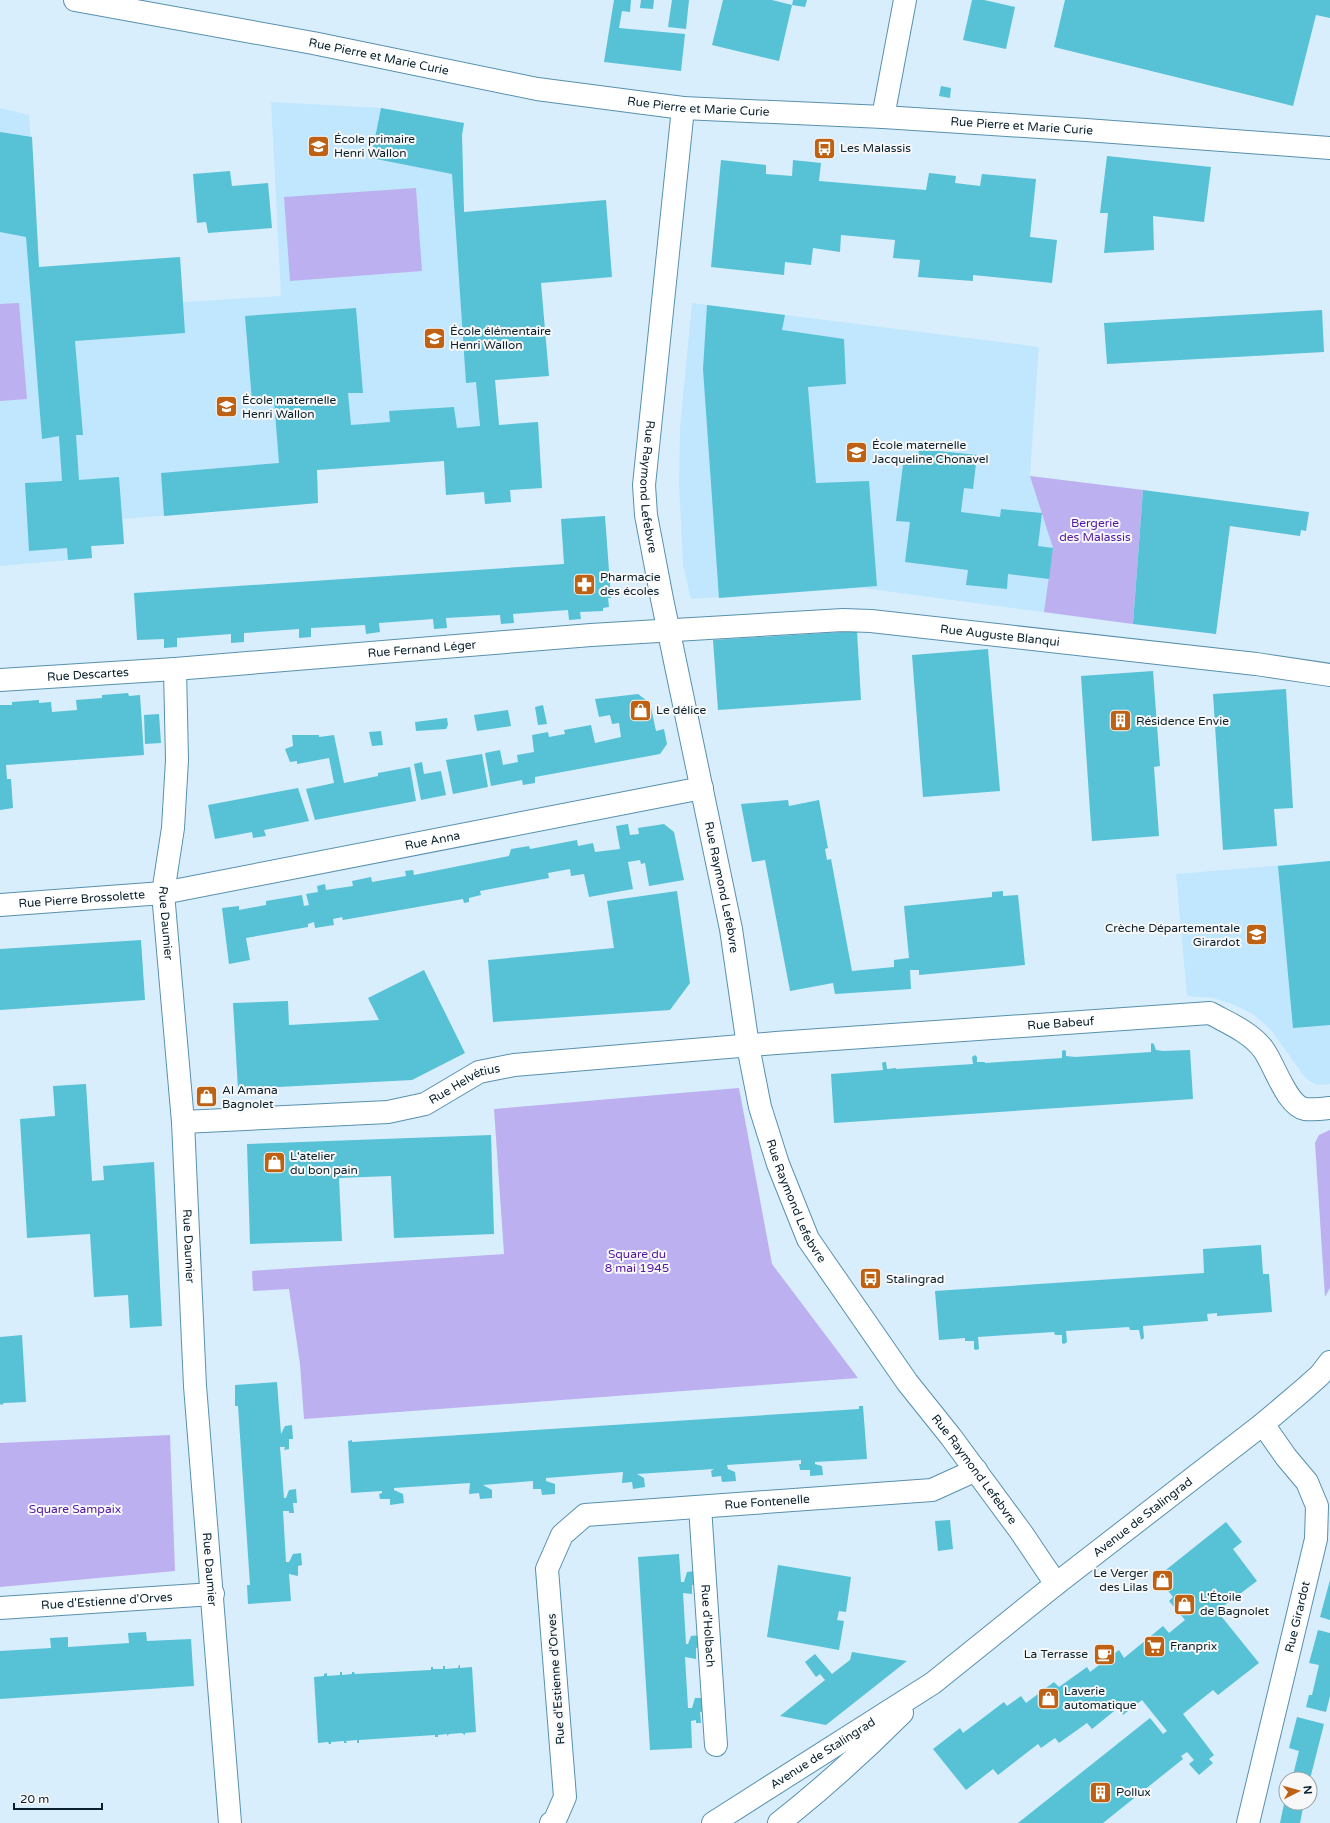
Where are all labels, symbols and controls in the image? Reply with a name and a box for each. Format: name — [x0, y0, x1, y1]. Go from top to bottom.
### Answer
street label: Rue Pierre et Marie Curie — [307, 35, 450, 78]
street label: Rue Pierre et Marie Curie — [626, 94, 770, 119]
street label: Rue Pierre et Marie Curie — [950, 114, 1094, 138]
place label: École primaire Henri Wallon — [334, 132, 415, 160]
school or university icon: École primaire Henri Wallon — [305, 133, 331, 159]
bus stop icon: Les Malassis — [812, 135, 838, 161]
place label: Les Malassis — [840, 141, 911, 155]
place label: École élémentaire Henri Wallon — [450, 324, 551, 352]
school or university icon: École élémentaire Henri Wallon — [422, 325, 448, 351]
place label: École maternelle Henri Wallon — [242, 393, 337, 421]
school or university icon: École maternelle Henri Wallon — [214, 394, 240, 420]
street label: Rue Raymond Lefebvre — [637, 420, 660, 555]
place label: École maternelle Jacqueline Chonavel — [872, 438, 989, 466]
school or university icon: École maternelle Jacqueline Chonavel — [843, 439, 869, 465]
park label: Bergerie des Malassis — [1059, 516, 1131, 544]
place label: Pharmacie des écoles — [600, 570, 661, 598]
pharmacy icon: Pharmacie des écoles — [572, 571, 598, 597]
street label: Rue Auguste Blanqui — [940, 622, 1060, 649]
street label: Rue Fernand Léger — [367, 637, 477, 660]
street label: Rue Descartes — [46, 665, 129, 684]
shop icon: Le délice — [627, 697, 653, 723]
place label: Le délice — [656, 703, 707, 717]
building icon: Résidence Envie — [1108, 708, 1134, 734]
place label: Résidence Envie — [1136, 714, 1229, 728]
street label: Rue Raymond Lefebvre — [702, 820, 741, 954]
street label: Rue Anna — [404, 828, 461, 853]
street label: Rue Daumier — [156, 885, 176, 961]
street label: Rue Pierre Brossolette — [18, 887, 146, 911]
place label: Crèche Départementale Girardot — [1105, 921, 1240, 949]
school or university icon: Crèche Départementale Girardot — [1243, 922, 1269, 948]
street label: Rue Babeuf — [1027, 1014, 1095, 1033]
street label: Rue Helvétius — [426, 1061, 501, 1107]
place label: Al Amana Bagnolet — [222, 1083, 278, 1111]
shop icon: Al Amana Bagnolet — [193, 1084, 219, 1110]
street label: Rue Raymond Lefebvre — [764, 1137, 829, 1265]
place label: L'atelier du bon pain — [290, 1149, 358, 1177]
shop icon: L'atelier du bon pain — [261, 1150, 287, 1176]
street label: Rue Daumier — [180, 1209, 197, 1284]
park label: Square du 8 mai 1945 — [605, 1247, 669, 1275]
bus stop icon: Stalingrad — [857, 1266, 883, 1292]
place label: Stalingrad — [886, 1272, 944, 1286]
street label: Rue Raymond Lefebvre — [929, 1412, 1020, 1527]
street label: Avenue de Stalingrad — [1090, 1474, 1195, 1560]
street label: Rue Fontenelle — [724, 1492, 810, 1512]
park label: Square Sampaix — [29, 1502, 121, 1516]
street label: Rue Daumier — [200, 1532, 220, 1607]
place label: Le Verger des Lilas — [1093, 1566, 1148, 1594]
shop icon: Le Verger des Lilas — [1150, 1567, 1176, 1593]
street label: Rue Girardot — [1282, 1579, 1313, 1654]
street label: Rue d'Holbach — [698, 1584, 718, 1668]
street label: Rue d'Estienne d'Orves — [41, 1590, 173, 1612]
place label: L'Étoile de Bagnolet — [1200, 1590, 1270, 1618]
shop icon: L'Étoile de Bagnolet — [1171, 1591, 1197, 1617]
street label: Rue d'Estienne d'Orves — [544, 1613, 568, 1745]
supermarket icon: Franprix — [1141, 1633, 1167, 1659]
place label: Franprix — [1170, 1639, 1217, 1653]
cafe icon: La Terrasse — [1091, 1641, 1117, 1667]
place label: La Terrasse — [1024, 1647, 1088, 1661]
place label: Laverie automatique — [1064, 1684, 1137, 1712]
shop icon: Laverie automatique — [1036, 1685, 1062, 1711]
street label: Avenue de Stalingrad — [767, 1715, 878, 1792]
north arrow — [1278, 1771, 1318, 1811]
building icon: Pollux — [1087, 1779, 1113, 1805]
scale bar — [14, 1785, 102, 1811]
place label: Pollux — [1116, 1785, 1151, 1799]
text: N — [1301, 1785, 1314, 1795]
text: 20 m — [20, 1792, 49, 1806]

